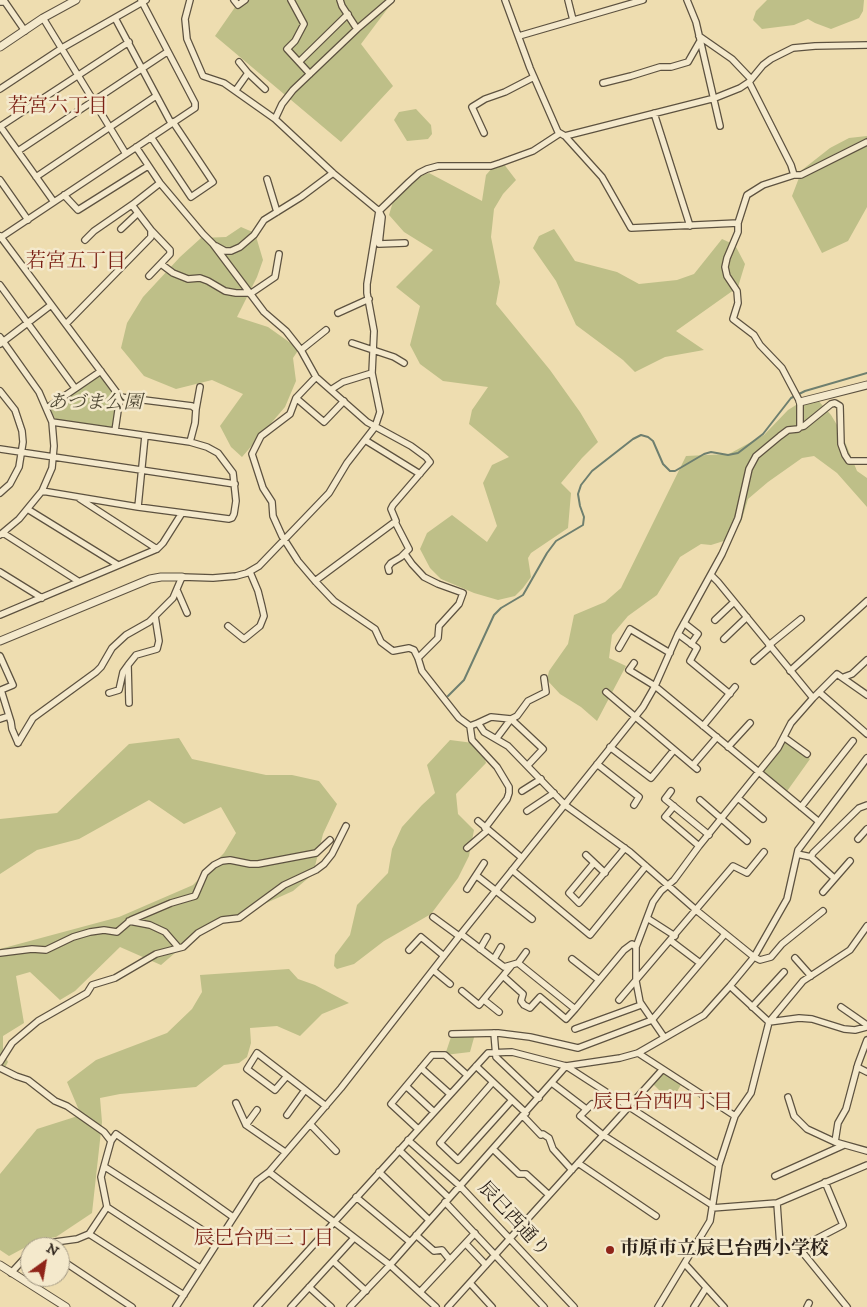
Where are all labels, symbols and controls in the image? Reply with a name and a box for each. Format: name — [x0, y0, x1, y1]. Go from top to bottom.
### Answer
district label: 若宮六丁目 — [8, 96, 108, 120]
district label: 若宮五丁目 — [26, 251, 126, 275]
park label: あづま公園 — [48, 393, 142, 415]
district label: 辰巳台西四丁目 — [593, 1092, 733, 1116]
street label: 辰巳西通り — [472, 1177, 554, 1263]
district label: 辰巳台西三丁目 — [194, 1228, 334, 1252]
north arrow — [20, 1237, 70, 1287]
text: N — [43, 1239, 62, 1261]
place label: 市原市立辰巳台西小学校 — [620, 1239, 829, 1261]
marker: 市原市立辰巳台西小学校 — [604, 1244, 616, 1256]

